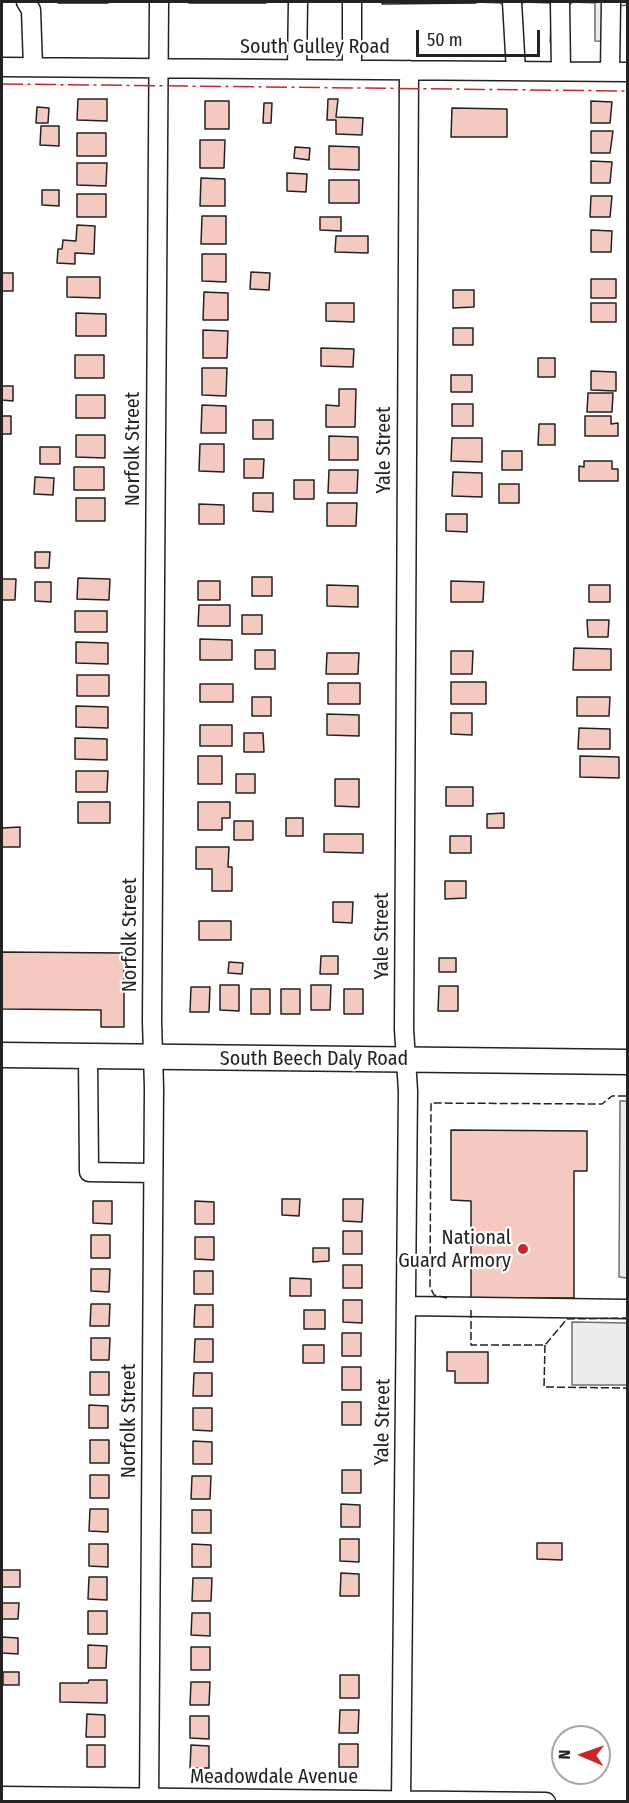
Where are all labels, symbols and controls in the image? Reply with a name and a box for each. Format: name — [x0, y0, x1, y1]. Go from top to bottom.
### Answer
scale bar — [419, 18, 544, 56]
text: 50 m — [427, 29, 463, 51]
street label: South Gulley Road — [240, 35, 390, 59]
street label: Norfolk Street — [121, 392, 145, 506]
street label: Yale Street — [372, 407, 396, 493]
street label: Norfolk Street — [118, 878, 142, 992]
street label: Yale Street — [370, 893, 394, 979]
street label: South Beech Daly Road — [220, 1047, 408, 1071]
place label: National Guard Armory — [398, 1226, 511, 1273]
marker: National Guard Armory — [516, 1242, 530, 1256]
street label: Norfolk Street — [117, 1364, 141, 1478]
street label: Yale Street — [370, 1378, 396, 1466]
north arrow — [551, 1725, 611, 1785]
text: N — [555, 1749, 574, 1760]
street label: Meadowdale Avenue — [190, 1765, 358, 1789]

